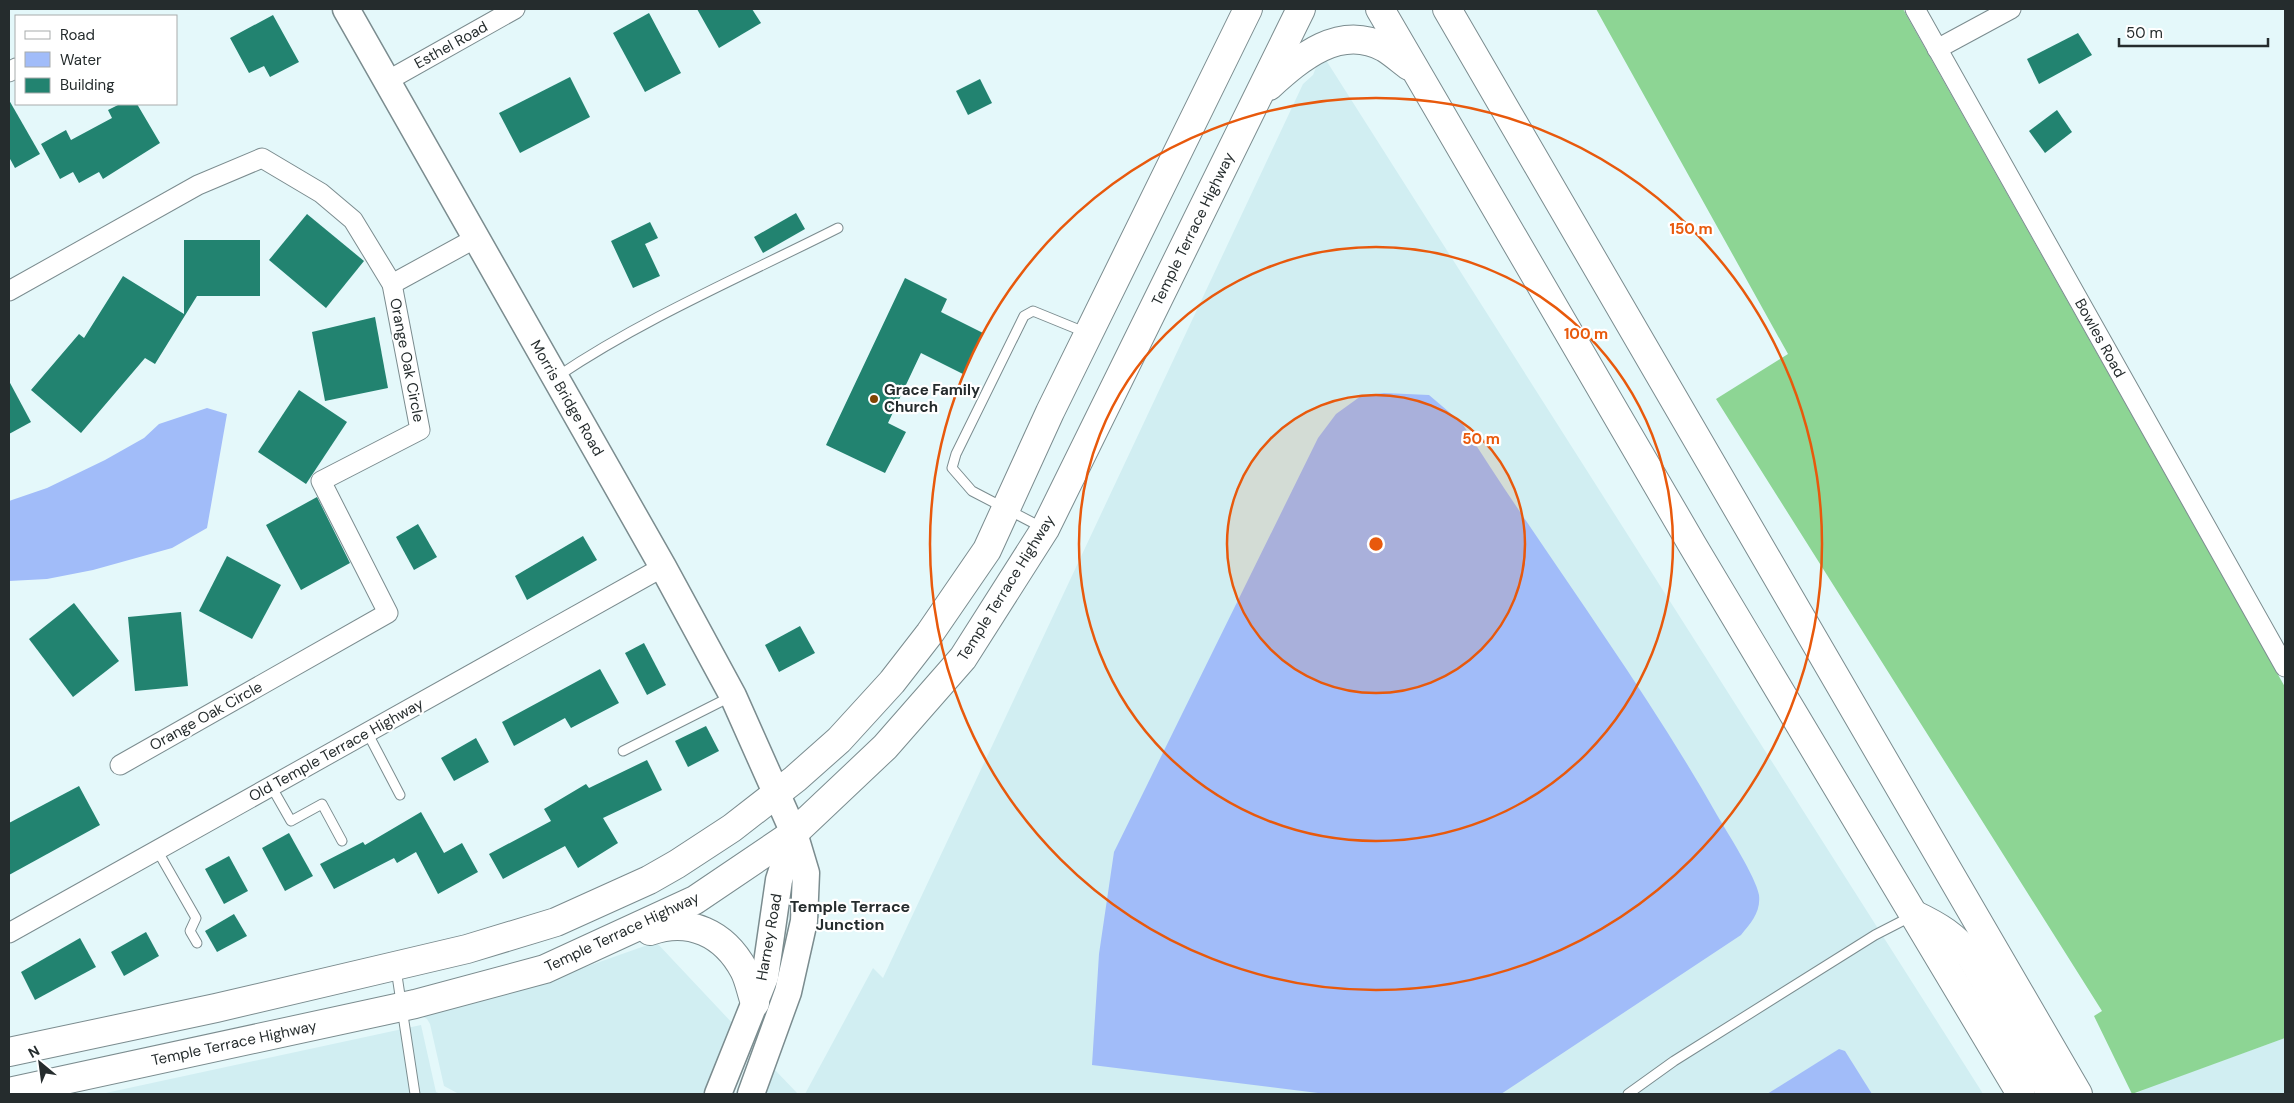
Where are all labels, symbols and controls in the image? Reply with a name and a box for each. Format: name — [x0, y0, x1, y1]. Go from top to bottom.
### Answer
legend — [15, 15, 178, 105]
scale bar — [2119, 15, 2268, 47]
street label: Esthel Road — [411, 17, 491, 73]
text: 50 m — [2126, 23, 2163, 43]
text: Road — [60, 25, 95, 45]
text: Water — [60, 50, 102, 70]
text: Building — [60, 75, 115, 95]
street label: Temple Terrace Highway — [1147, 148, 1239, 309]
text: 150 m — [1670, 219, 1713, 239]
street label: Bowles Road — [2070, 295, 2130, 381]
street label: Orange Oak Circle — [385, 296, 429, 424]
text: 100 m — [1564, 324, 1608, 344]
street label: Morris Bridge Road — [526, 336, 608, 460]
place label: Grace Family Church — [884, 380, 980, 417]
marker: Grace Family Church — [868, 393, 880, 405]
text: 50 m — [1462, 429, 1500, 449]
street label: Temple Terrace Highway — [953, 511, 1059, 665]
centre of rings — [1367, 535, 1385, 553]
street label: Orange Oak Circle — [146, 677, 266, 755]
street label: Old Temple Terrace Highway — [245, 693, 427, 806]
street label: Temple Terrace Highway — [541, 887, 703, 977]
street label: Harney Road — [752, 892, 786, 982]
district label: Temple Terrace Junction — [790, 896, 910, 935]
street label: Temple Terrace Highway — [150, 1016, 319, 1070]
north arrow — [15, 1038, 65, 1088]
text: N — [25, 1041, 43, 1062]

